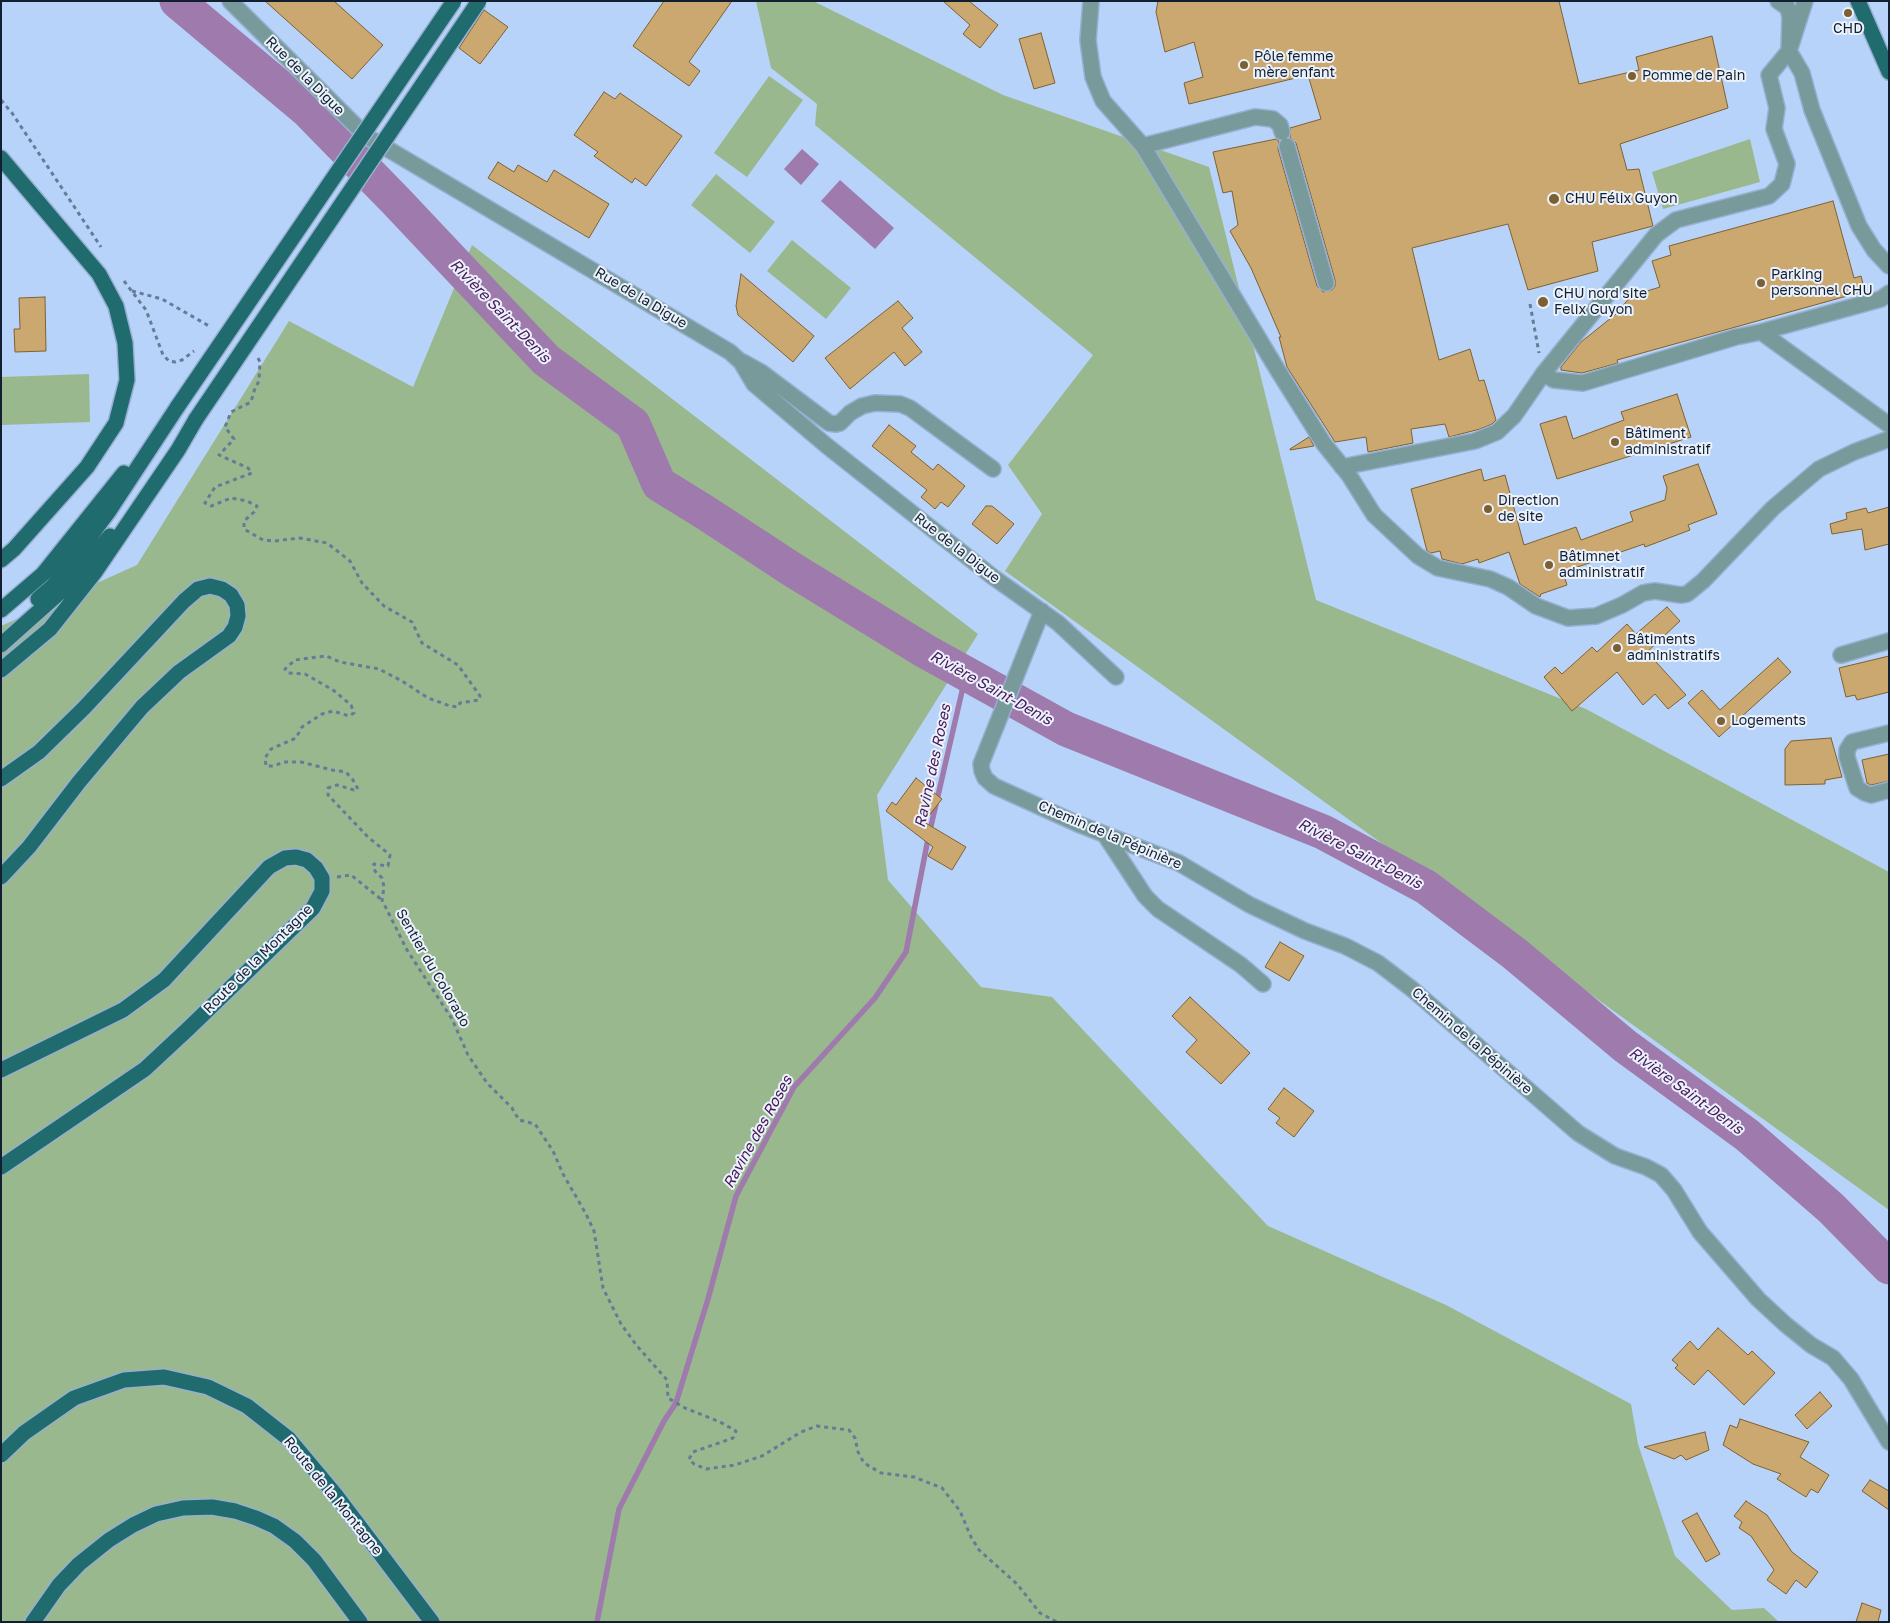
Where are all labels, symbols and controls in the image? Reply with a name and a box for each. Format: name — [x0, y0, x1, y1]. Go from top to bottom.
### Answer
marker: CHD — [1842, 7, 1854, 19]
place label: CHD — [1833, 21, 1863, 37]
street label: Rue de la Digue — [262, 33, 348, 119]
place label: Pôle femme mère enfant — [1254, 49, 1335, 82]
marker: Pôle femme mère enfant — [1238, 59, 1250, 71]
place label: Pomme de Pain — [1642, 68, 1745, 84]
marker: Pomme de Pain — [1626, 70, 1638, 82]
place label: CHU Félix Guyon — [1565, 191, 1678, 207]
marker: CHU Félix Guyon — [1547, 192, 1561, 206]
water label: Rivière Saint-Denis — [446, 256, 554, 366]
street label: Rue de la Digue — [592, 264, 690, 332]
place label: Parking personnel CHU — [1771, 267, 1873, 300]
marker: Parking personnel CHU — [1755, 277, 1767, 289]
place label: CHU nord site Felix Guyon — [1554, 286, 1647, 318]
marker: CHU nord site Felix Guyon — [1536, 295, 1550, 309]
place label: Bâtiment administratif — [1625, 426, 1711, 458]
marker: Bâtiment administratif — [1609, 436, 1621, 448]
place label: Direction de site — [1498, 493, 1559, 526]
marker: Direction de site — [1482, 503, 1494, 515]
street label: Rue de la Digue — [911, 509, 1003, 587]
place label: Bâtimnet administratif — [1559, 549, 1645, 582]
marker: Bâtimnet administratif — [1543, 559, 1555, 571]
place label: Bâtiments administratifs — [1627, 632, 1720, 664]
marker: Bâtiments administratifs — [1611, 642, 1623, 654]
water label: Rivière Saint-Denis — [927, 647, 1055, 729]
water label: Ravine des Roses — [911, 703, 955, 829]
place label: Logements — [1731, 713, 1806, 729]
marker: Logements — [1715, 715, 1727, 727]
street label: Chemin de la Pépinière — [1036, 797, 1184, 873]
water label: Rivière Saint-Denis — [1295, 815, 1425, 893]
street label: Route de la Montagne — [200, 901, 316, 1017]
street label: Sentier du Colorado — [392, 906, 474, 1030]
street label: Chemin de la Pépinière — [1408, 984, 1536, 1098]
water label: Rivière Saint-Denis — [1626, 1044, 1746, 1138]
water label: Ravine des Roses — [720, 1073, 796, 1191]
street label: Route de la Montagne — [280, 1433, 386, 1559]

